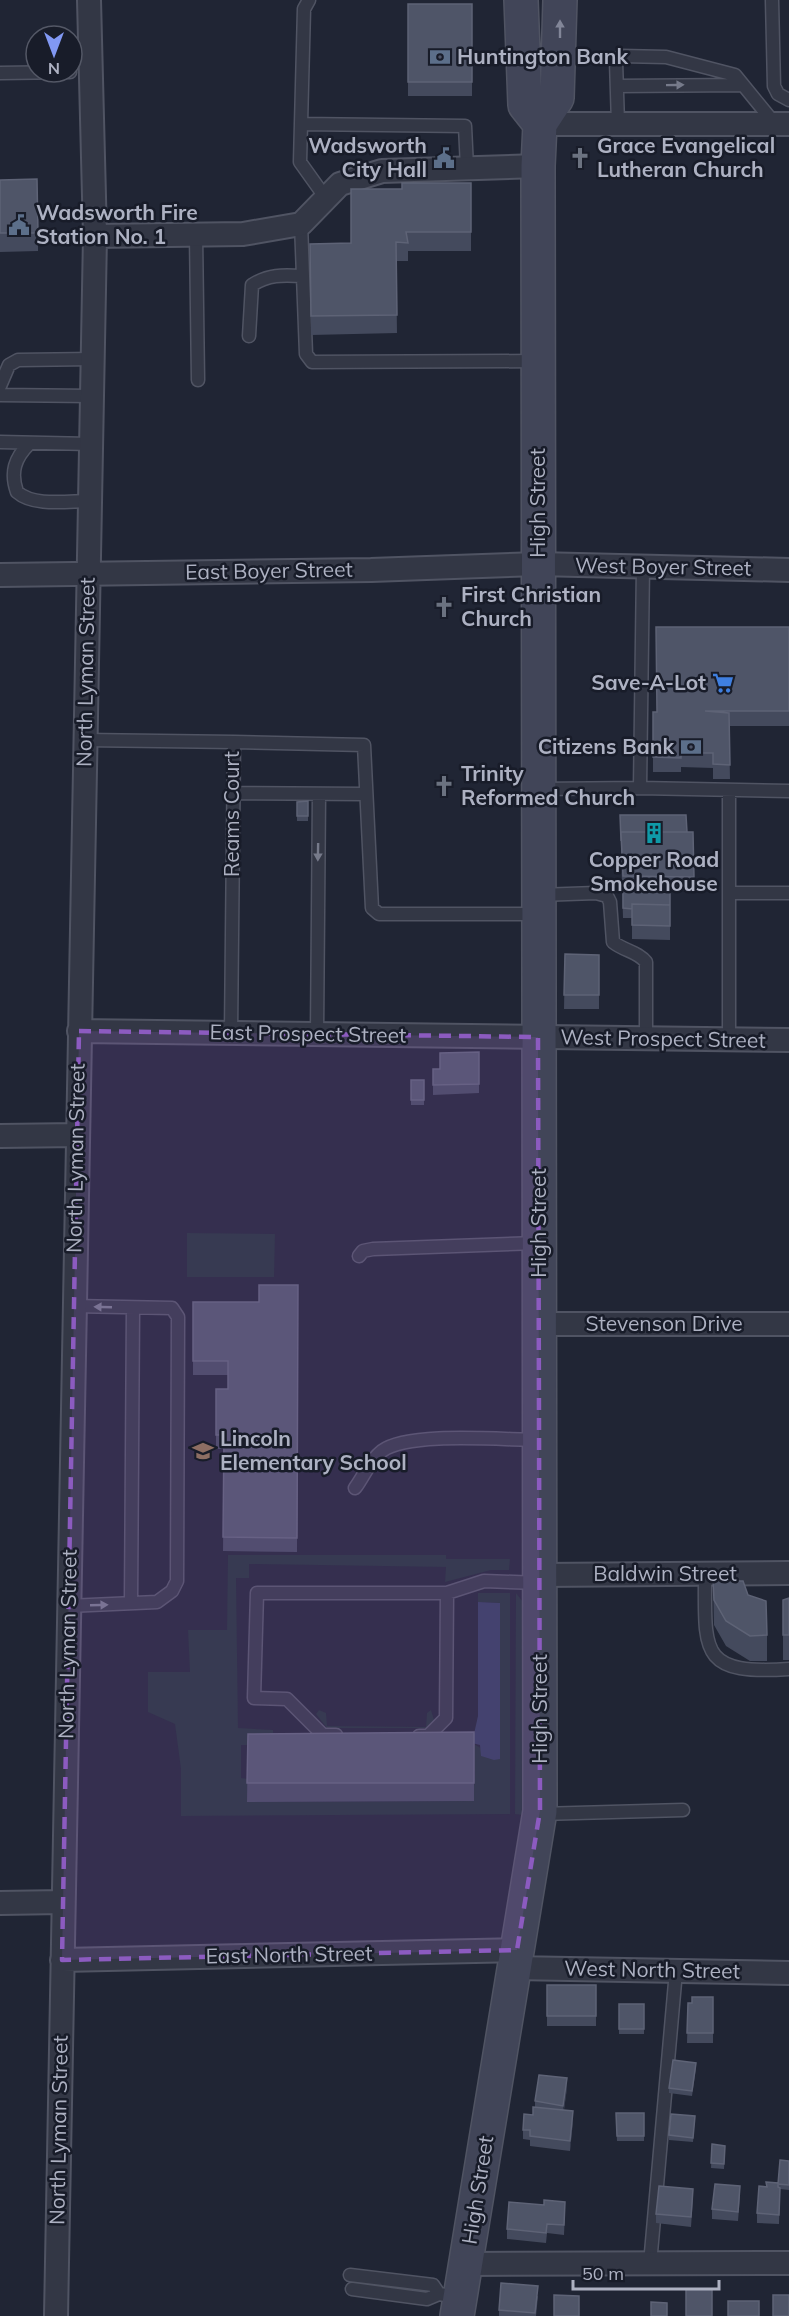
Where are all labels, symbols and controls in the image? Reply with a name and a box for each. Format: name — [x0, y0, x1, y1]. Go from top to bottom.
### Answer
one-way arrow — [555, 19, 565, 38]
north arrow — [24, 24, 84, 84]
place label: Huntington Bank — [457, 43, 628, 69]
bank icon: Huntington Bank — [428, 45, 452, 69]
text: N — [48, 59, 60, 79]
one-way arrow — [666, 80, 685, 90]
place label: Wadsworth City Hall — [308, 132, 427, 182]
place label: Grace Evangelical Lutheran Church — [597, 132, 775, 182]
public building icon: Wadsworth City Hall — [432, 146, 456, 170]
church icon: Grace Evangelical Lutheran Church — [568, 146, 592, 170]
place label: Wadsworth Fire Station No. 1 — [36, 199, 198, 249]
public building icon: Wadsworth Fire Station No. 1 — [7, 213, 31, 237]
street label: High Street — [524, 448, 550, 558]
street label: West Boyer Street — [575, 551, 751, 581]
street label: East Boyer Street — [185, 556, 353, 584]
street label: North Lyman Street — [70, 577, 100, 767]
place label: First Christian Church — [461, 581, 601, 631]
church icon: First Christian Church — [432, 595, 456, 619]
place label: Save-A-Lot — [591, 669, 706, 695]
supermarket icon: Save-A-Lot — [711, 671, 735, 695]
place label: Citizens Bank — [538, 733, 674, 759]
bank icon: Citizens Bank — [679, 735, 703, 759]
street label: Reams Court — [218, 751, 244, 877]
place label: Trinity Reformed Church — [461, 760, 635, 810]
church icon: Trinity Reformed Church — [432, 774, 456, 798]
building icon: Copper Road Smokehouse — [642, 821, 666, 845]
one-way arrow — [313, 843, 323, 862]
place label: Copper Road Smokehouse — [589, 846, 719, 896]
street label: East Prospect Street — [209, 1018, 407, 1048]
street label: West Prospect Street — [560, 1023, 766, 1053]
street label: North Lyman Street — [60, 1063, 90, 1253]
street label: High Street — [525, 1168, 551, 1278]
one-way arrow — [94, 1302, 113, 1312]
street label: Stevenson Drive — [585, 1310, 743, 1336]
place label: Lincoln Elementary School — [220, 1425, 407, 1475]
school or university icon: Lincoln Elementary School — [191, 1439, 215, 1463]
street label: North Lyman Street — [52, 1549, 82, 1739]
street label: Baldwin Street — [593, 1560, 737, 1586]
one-way arrow — [90, 1600, 109, 1609]
street label: High Street — [526, 1654, 552, 1764]
street label: East North Street — [205, 1940, 373, 1968]
street label: West North Street — [564, 1954, 740, 1984]
street label: North Lyman Street — [43, 2035, 73, 2225]
street label: High Street — [456, 2134, 498, 2246]
scale bar — [573, 2253, 718, 2291]
text: 50 m — [582, 2262, 624, 2285]

